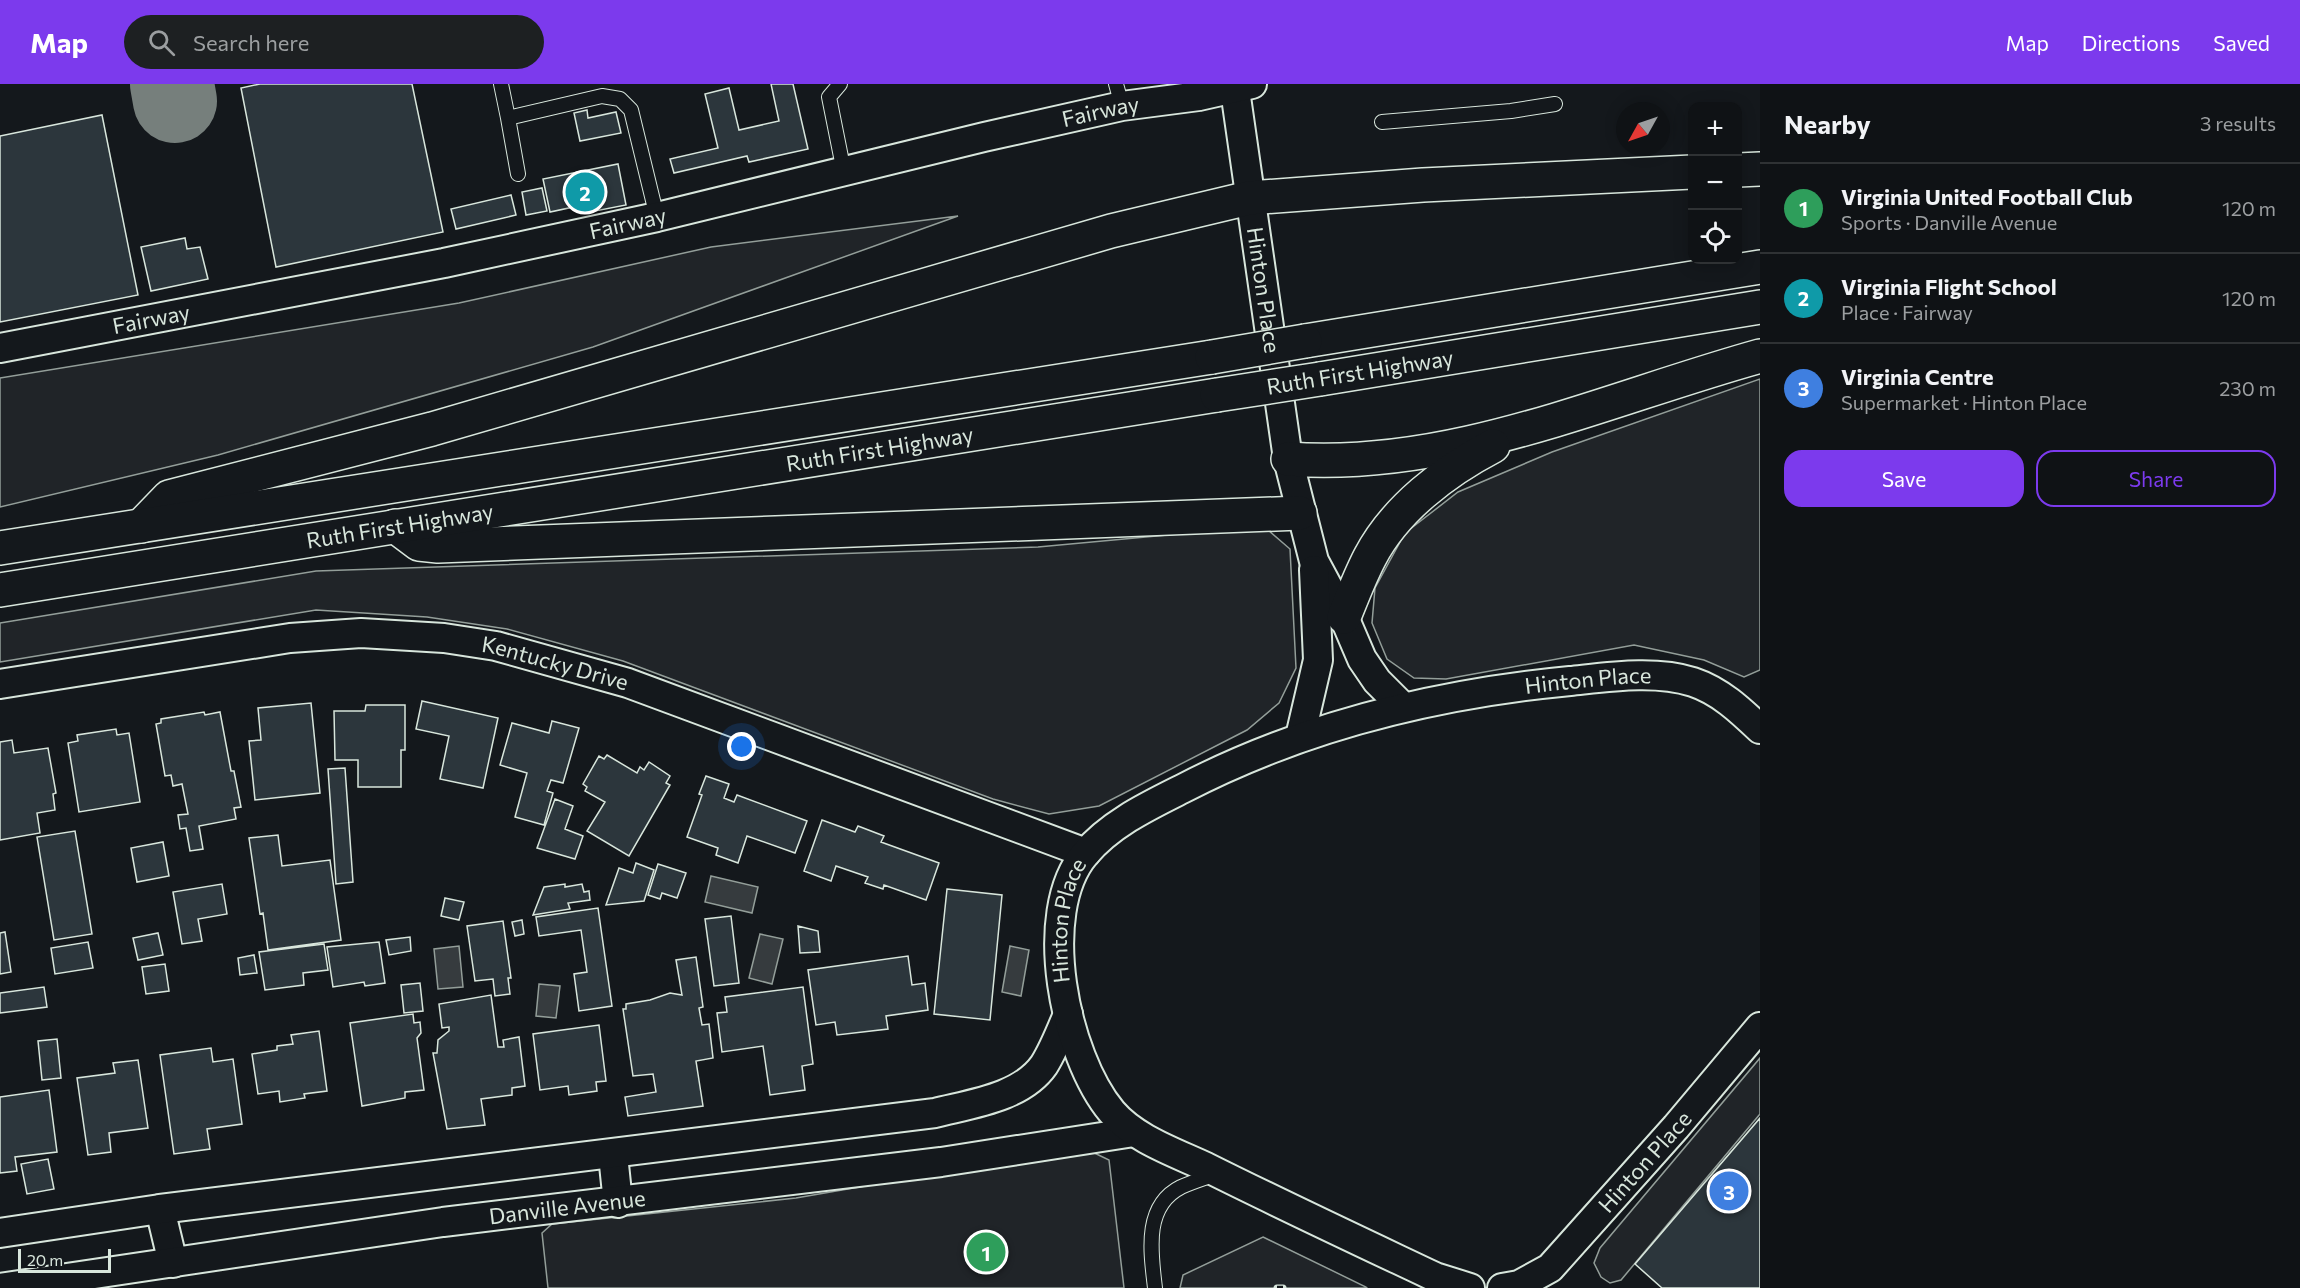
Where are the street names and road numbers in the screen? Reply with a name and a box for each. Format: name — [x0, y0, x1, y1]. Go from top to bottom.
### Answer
street label: Fairway — [1059, 90, 1141, 132]
street label: Fairway — [587, 201, 669, 244]
street label: Hinton Place — [1242, 225, 1287, 355]
street label: Fairway — [110, 298, 192, 339]
street label: Ruth First Highway — [1264, 343, 1455, 400]
street label: Ruth First Highway — [784, 420, 975, 477]
street label: Ruth First Highway — [304, 497, 495, 554]
street label: Kentucky Drive — [480, 630, 632, 695]
street label: Hinton Place — [1523, 661, 1652, 699]
street label: Hinton Place — [1045, 853, 1091, 985]
street label: Hinton Place — [1592, 1105, 1697, 1218]
street label: Danville Avenue — [487, 1184, 647, 1229]

